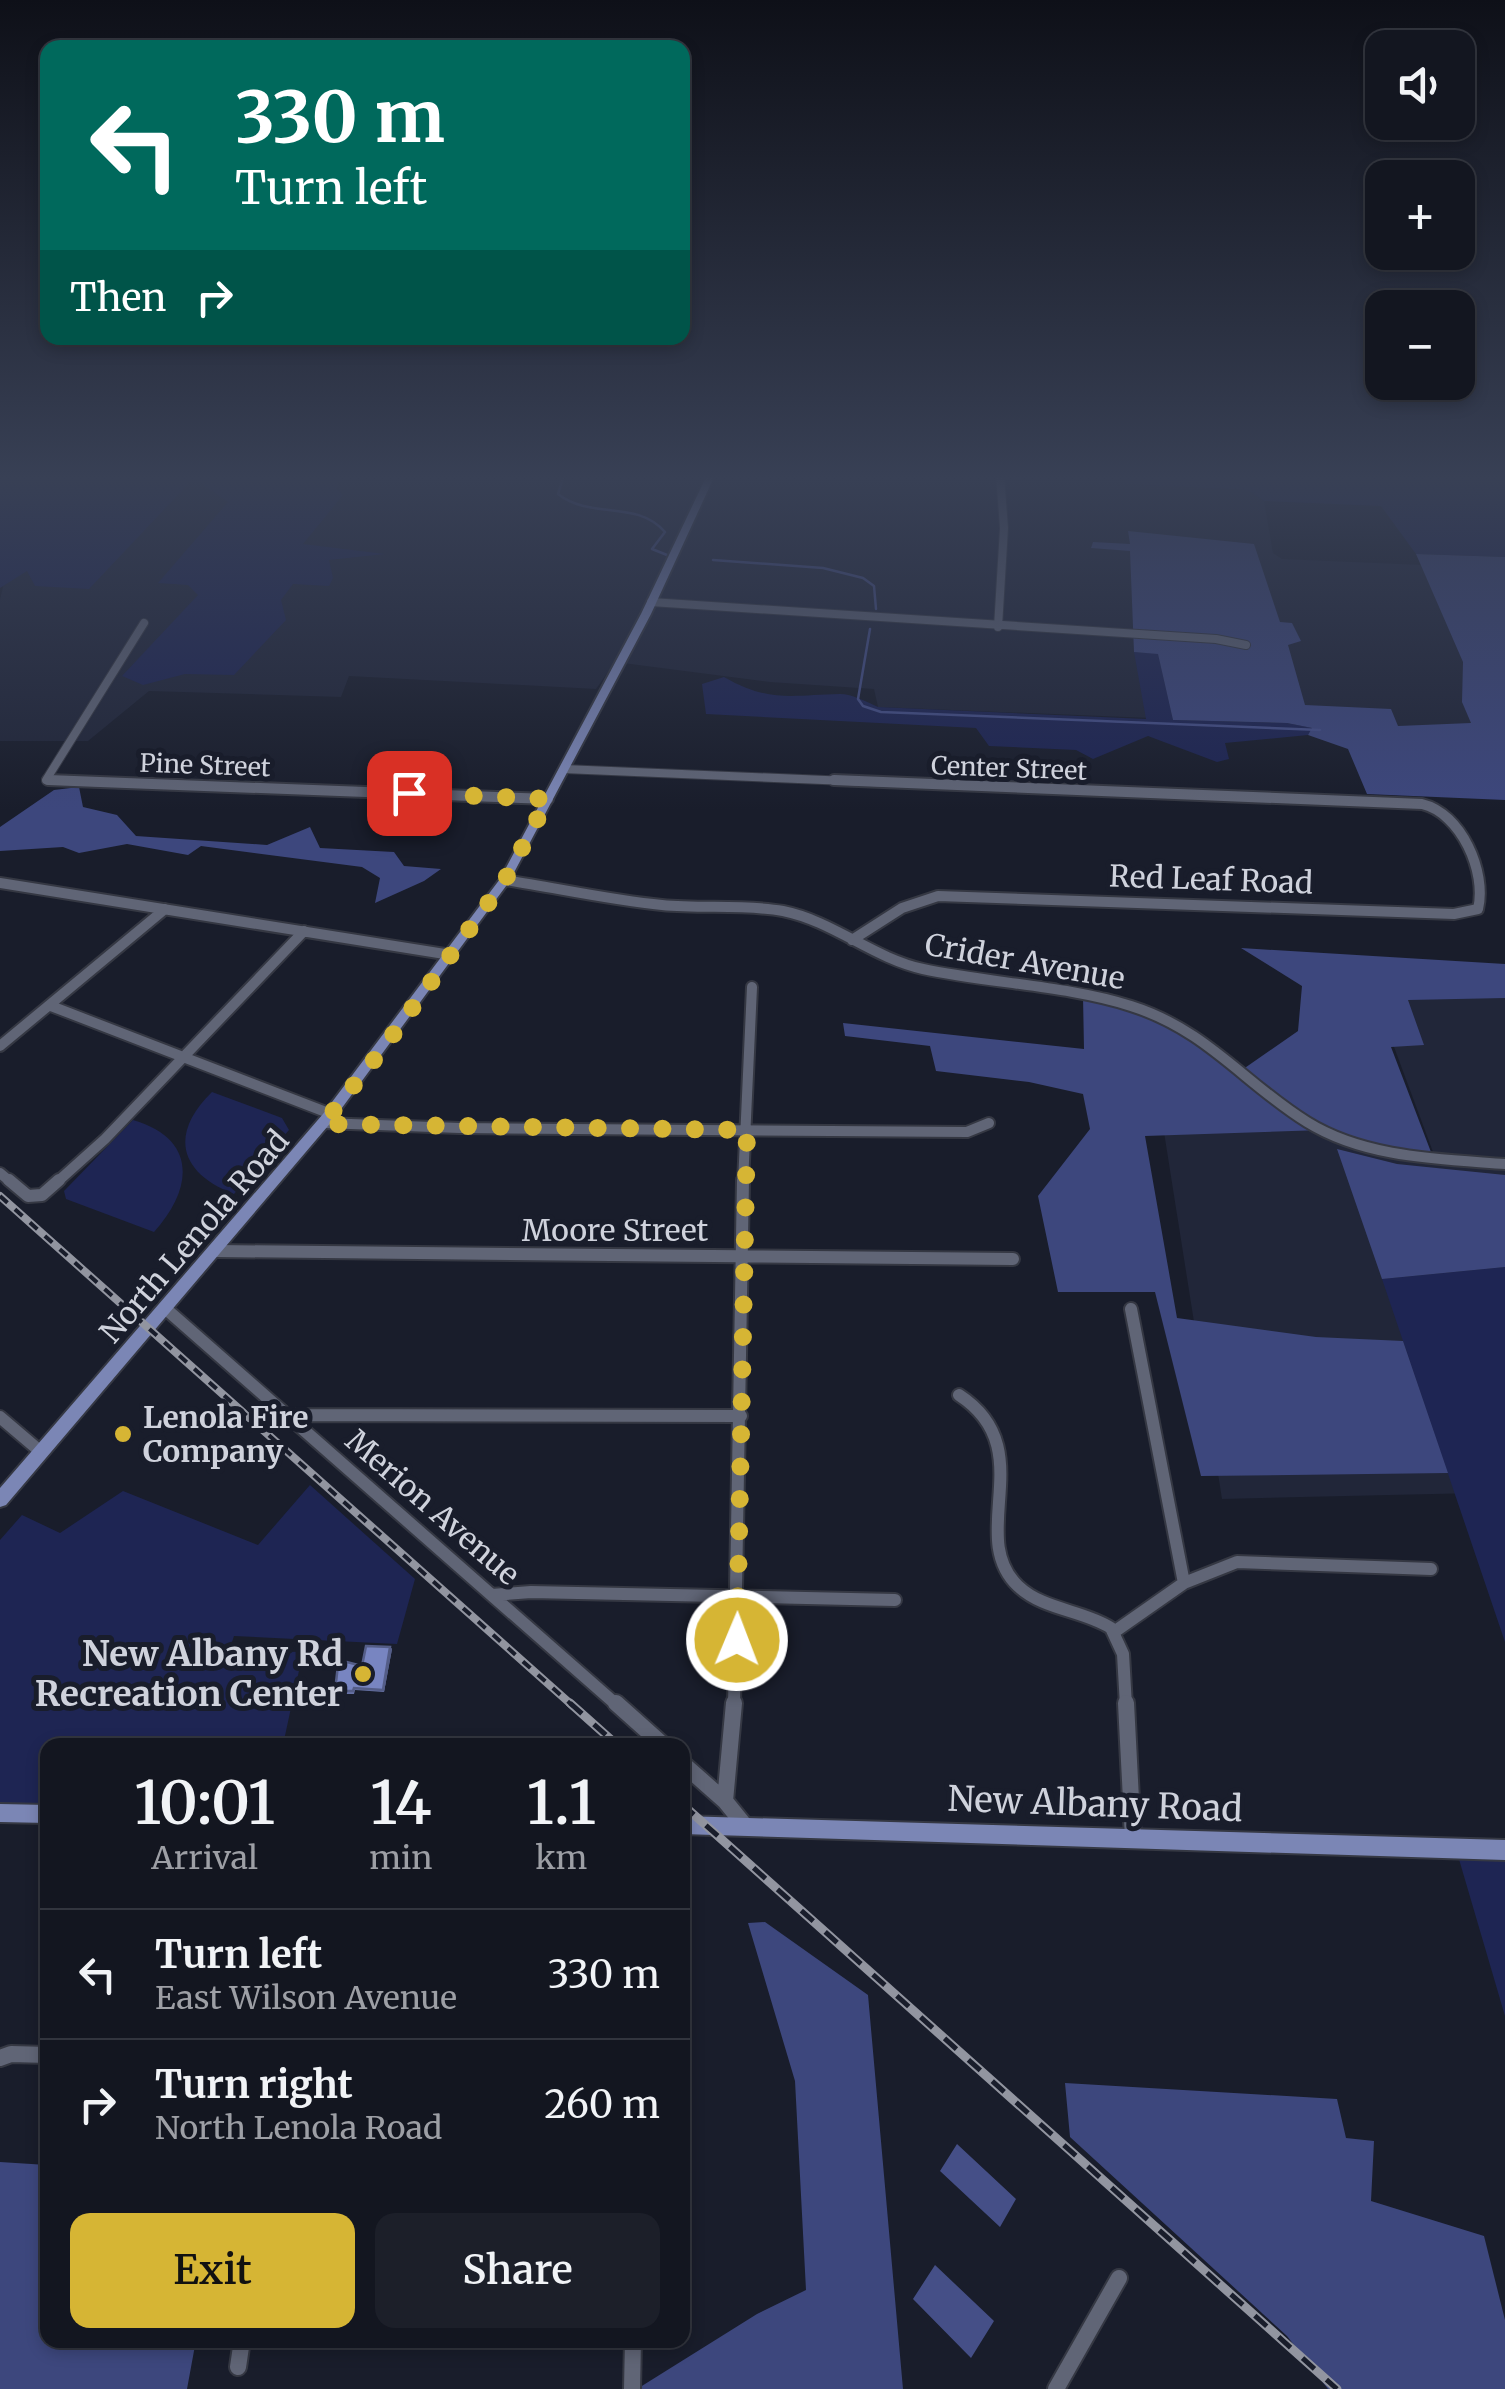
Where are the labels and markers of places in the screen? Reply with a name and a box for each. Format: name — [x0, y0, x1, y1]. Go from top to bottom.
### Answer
pin — [367, 751, 452, 836]
place label: Lenola Fire Company — [143, 1398, 309, 1470]
marker: Lenola Fire Company — [112, 1423, 134, 1445]
place label: New Albany Rd Recreation Center — [35, 1632, 343, 1716]
marker: New Albany Rd Recreation Center — [352, 1663, 374, 1685]

